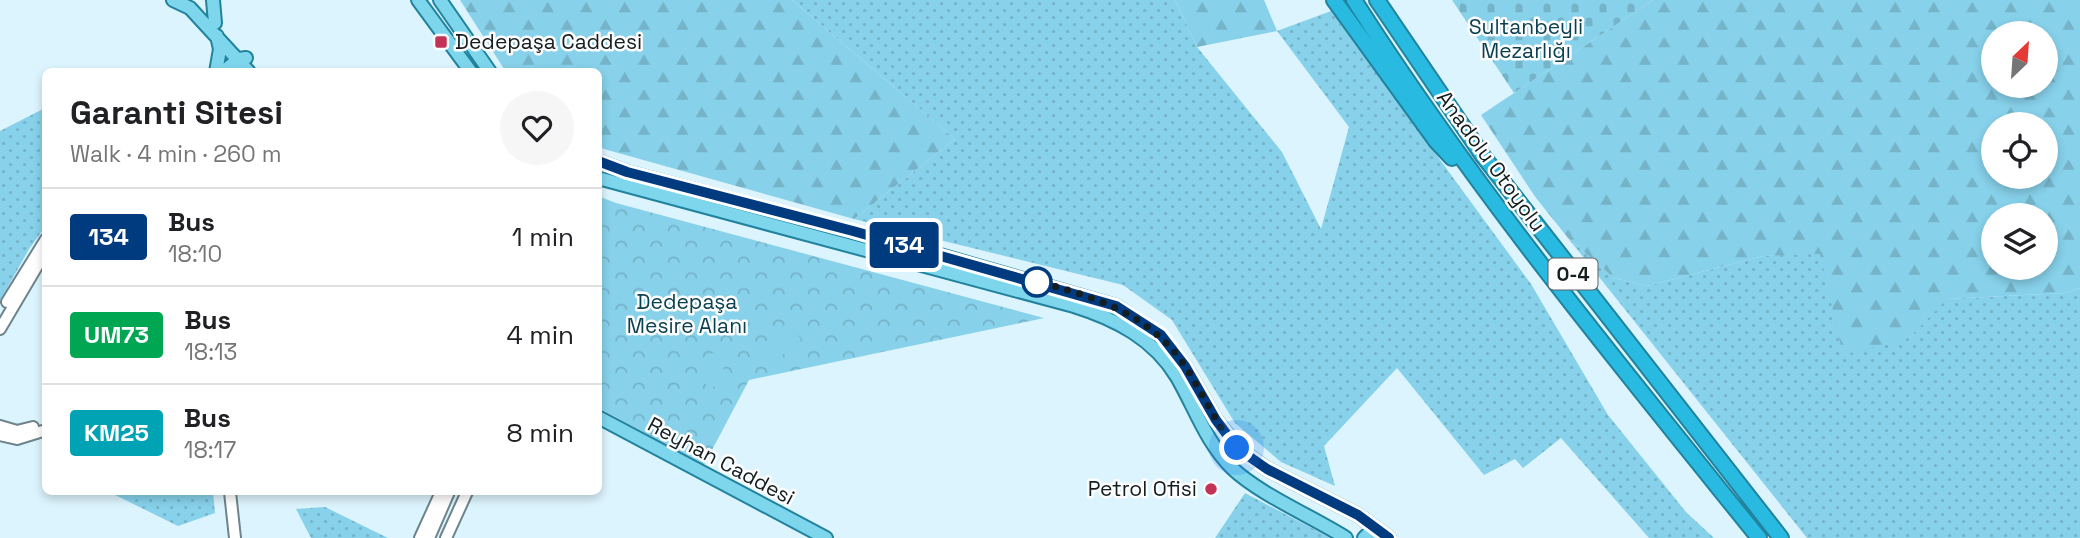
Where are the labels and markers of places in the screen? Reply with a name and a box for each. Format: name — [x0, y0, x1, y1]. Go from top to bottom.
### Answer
place label: Dedepaşa Caddesi — [455, 28, 642, 55]
marker: Dedepaşa Caddesi — [433, 34, 449, 50]
unlabelled marker — [1022, 267, 1052, 297]
place label: Petrol Ofisi — [1088, 475, 1197, 502]
marker: Petrol Ofisi — [1203, 481, 1219, 497]

